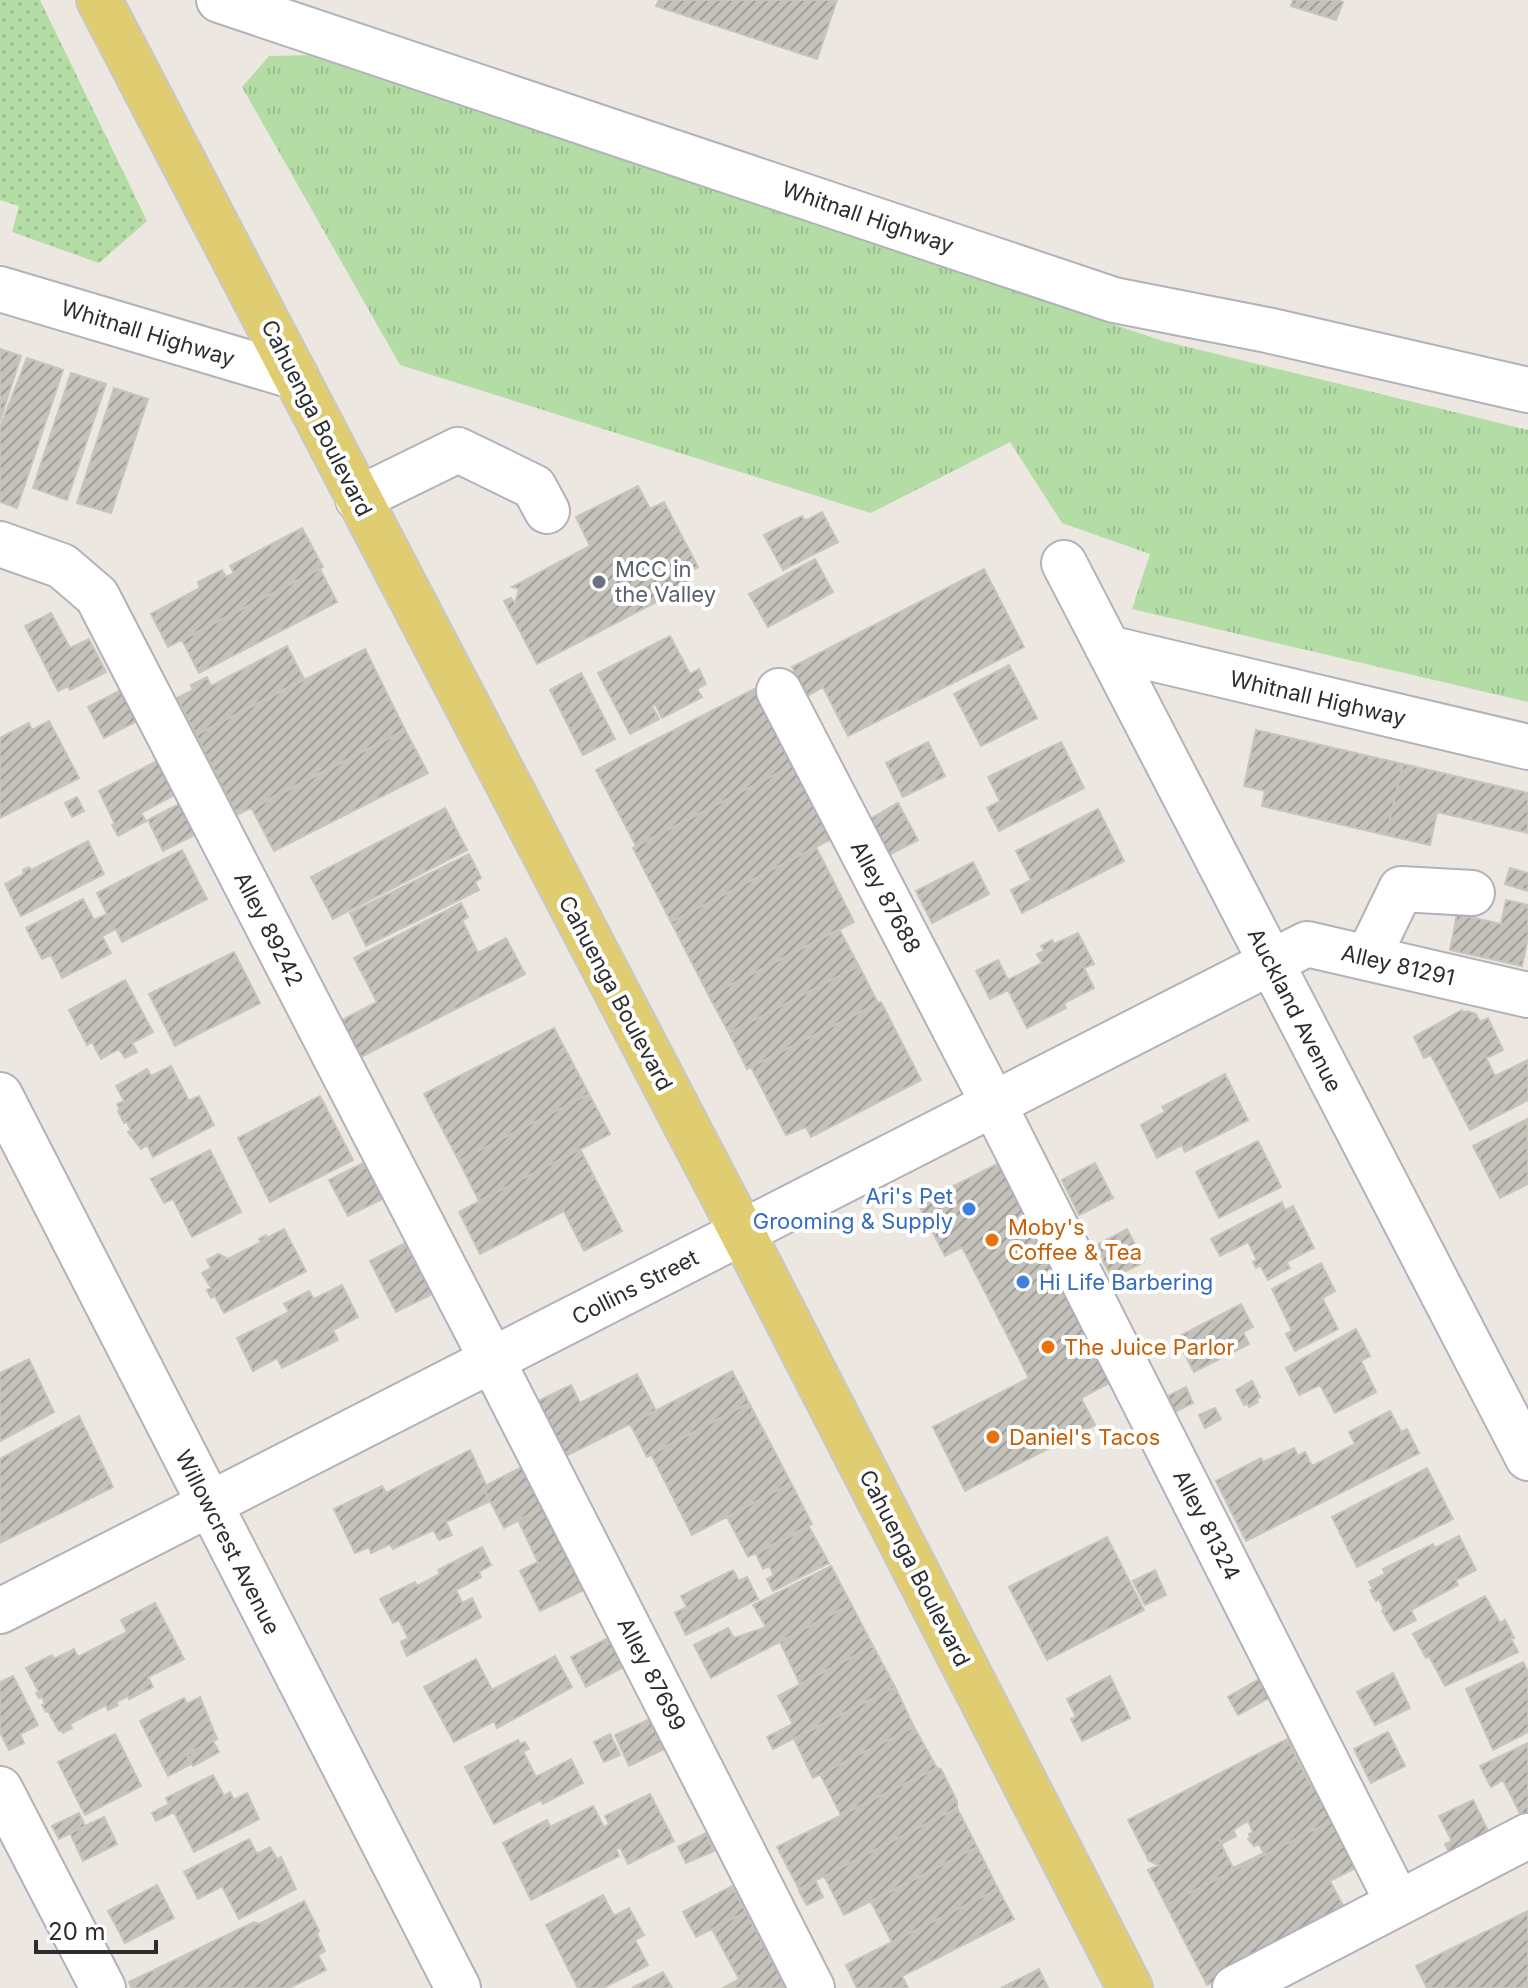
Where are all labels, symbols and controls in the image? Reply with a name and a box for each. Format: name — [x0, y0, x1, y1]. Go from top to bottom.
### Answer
street label: Whitnall Highway — [779, 175, 957, 259]
street label: Whitnall Highway — [58, 294, 238, 372]
street label: Cahuenga Boulevard — [256, 316, 378, 520]
place label: MCC in the Valley — [615, 556, 716, 607]
marker: MCC in the Valley — [590, 573, 608, 591]
street label: Whitnall Highway — [1227, 665, 1409, 731]
street label: Alley 87688 — [846, 836, 926, 958]
street label: Alley 89242 — [229, 868, 309, 990]
street label: Cahuenga Boulevard — [554, 891, 678, 1095]
street label: Auckland Avenue — [1242, 924, 1348, 1096]
street label: Alley 81291 — [1339, 939, 1457, 991]
place label: Ari's Pet Grooming & Supply — [753, 1183, 953, 1234]
marker: Ari's Pet Grooming & Supply — [960, 1200, 978, 1218]
place label: Moby's Coffee & Tea — [1008, 1214, 1142, 1265]
marker: Moby's Coffee & Tea — [983, 1231, 1001, 1249]
street label: Collins Street — [568, 1244, 702, 1330]
place label: Hi Life Barbering — [1039, 1269, 1213, 1295]
marker: Hi Life Barbering — [1014, 1273, 1032, 1291]
place label: The Juice Parlor — [1064, 1334, 1235, 1360]
marker: The Juice Parlor — [1039, 1338, 1057, 1356]
place label: Daniel's Tacos — [1009, 1424, 1160, 1450]
marker: Daniel's Tacos — [984, 1428, 1002, 1446]
street label: Willowcrest Avenue — [170, 1445, 286, 1639]
street label: Cahuenga Boulevard — [854, 1466, 976, 1670]
street label: Alley 81324 — [1168, 1466, 1246, 1584]
street label: Alley 87699 — [612, 1613, 692, 1735]
scale bar — [36, 1904, 156, 1954]
text: 20 m — [48, 1917, 106, 1946]

